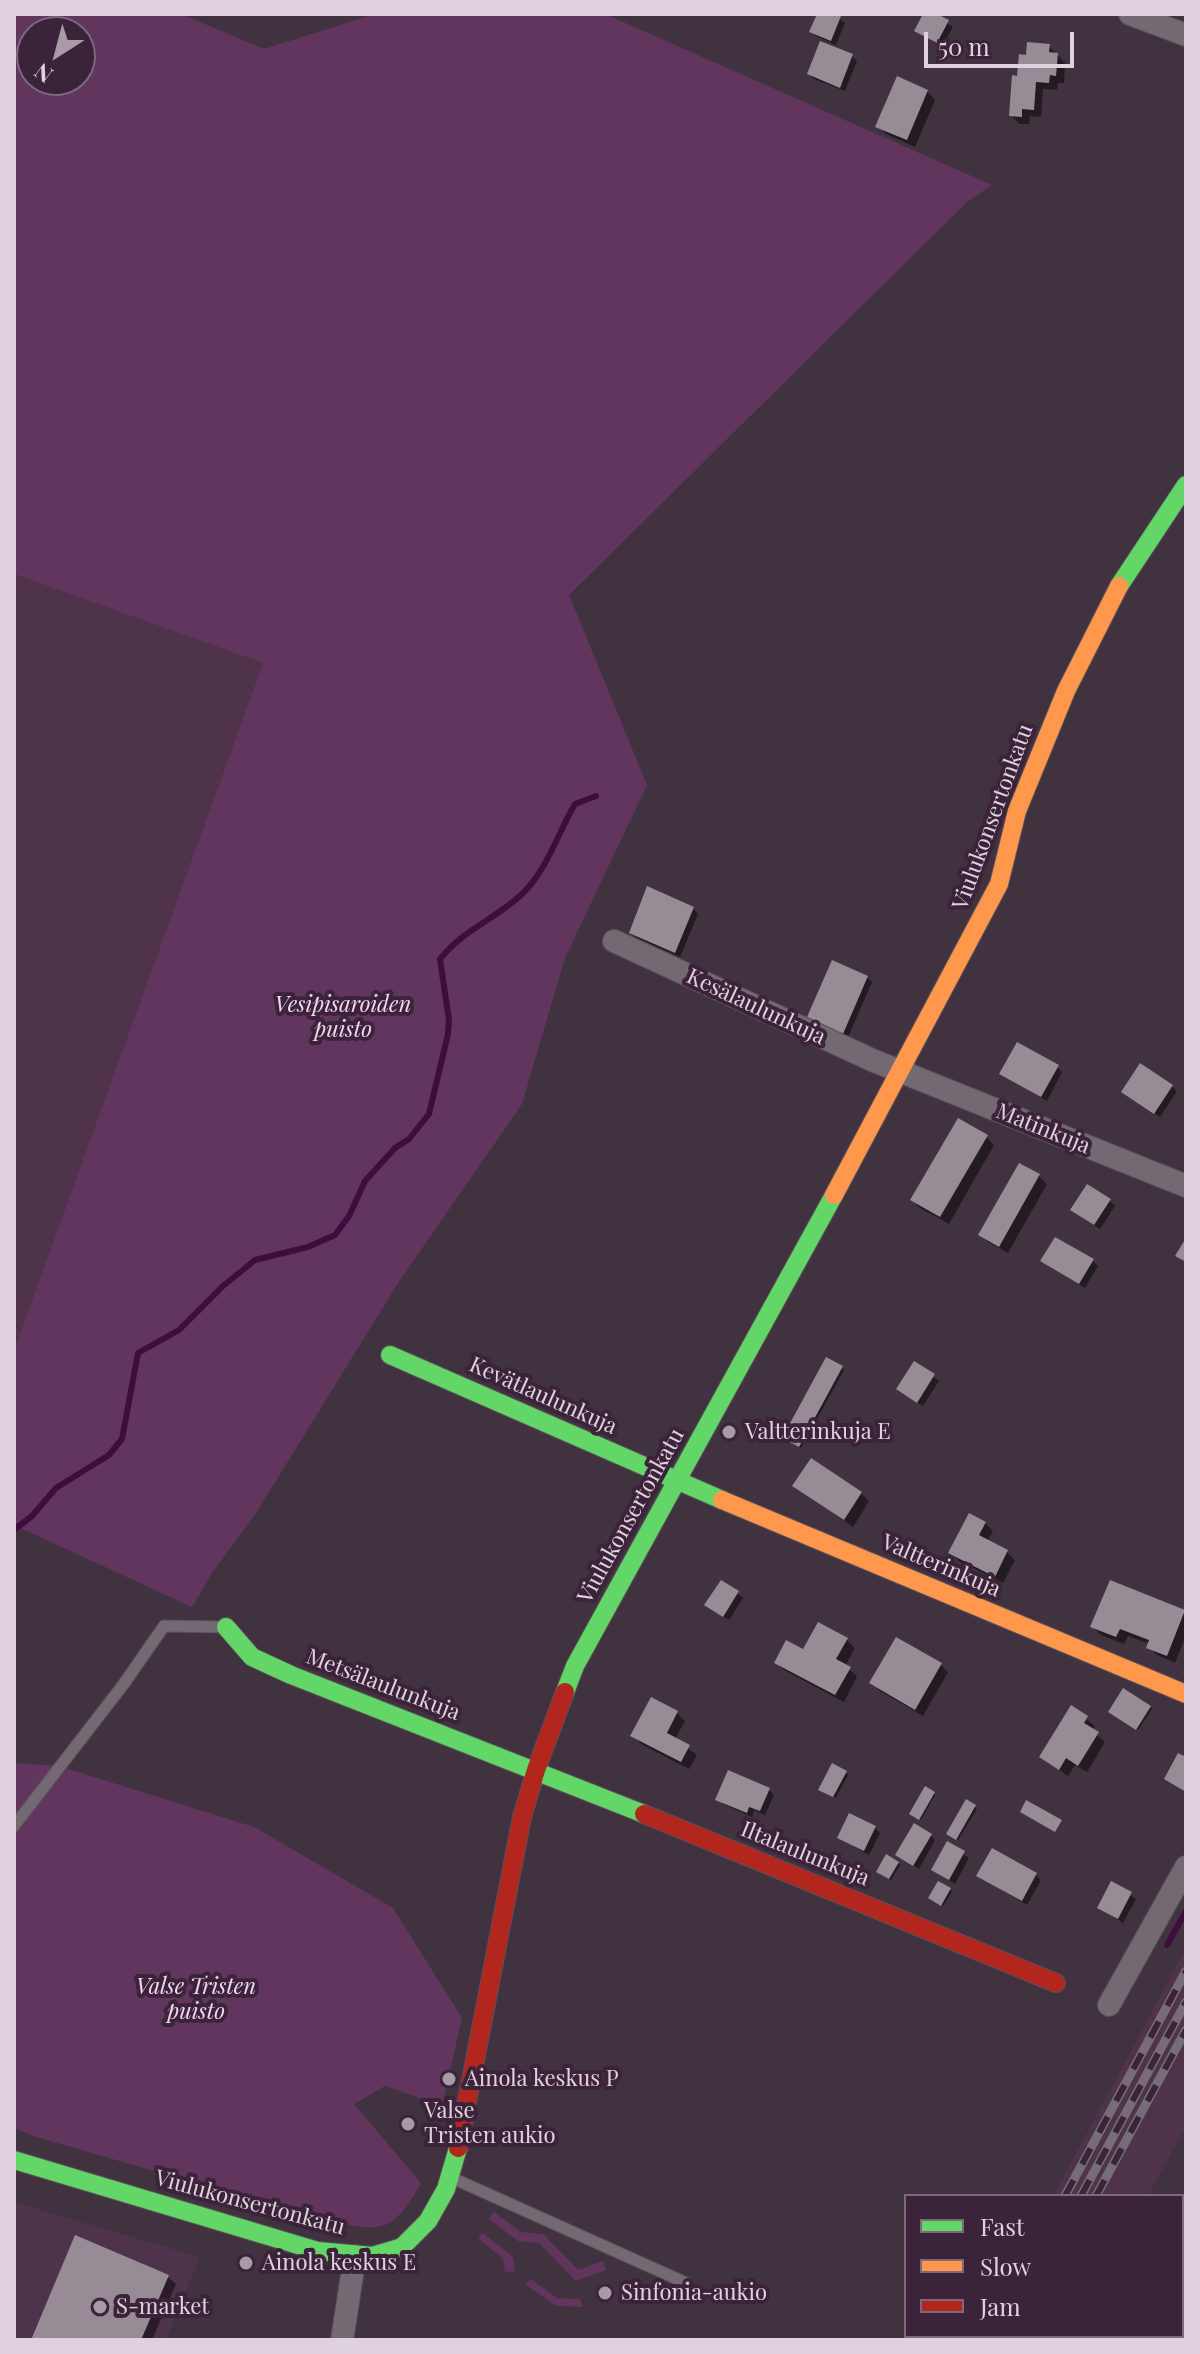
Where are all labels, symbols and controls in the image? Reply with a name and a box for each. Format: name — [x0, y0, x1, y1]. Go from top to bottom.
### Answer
north arrow — [16, 16, 96, 96]
scale bar — [928, 16, 1078, 66]
text: 50 m — [938, 30, 990, 62]
text: N — [28, 57, 58, 91]
street label: Viulukonsertonkatu — [947, 721, 1039, 913]
street label: Kesälaulunkuja — [682, 963, 830, 1051]
park label: Vesipisaroiden puisto — [275, 992, 411, 1044]
street label: Matinkuja — [992, 1098, 1094, 1160]
street label: Kevätlaulunkuja — [465, 1352, 621, 1440]
place label: Valtterinkuja E — [745, 1419, 891, 1445]
marker: Valtterinkuja E — [720, 1423, 738, 1441]
street label: Viulukonsertonkatu — [572, 1424, 690, 1608]
street label: Valtterinkuja — [878, 1529, 1004, 1603]
street label: Metsälaulunkuja — [302, 1644, 464, 1726]
street label: Iltalaulunkuja — [737, 1816, 873, 1892]
park label: Valse Tristen puisto — [136, 1974, 256, 2026]
place label: Ainola keskus P — [465, 2066, 619, 2092]
marker: Ainola keskus P — [440, 2070, 458, 2088]
place label: Valse Tristen aukio — [424, 2098, 556, 2150]
marker: Valse Tristen aukio — [399, 2115, 417, 2133]
street label: Viulukonsertonkatu — [152, 2165, 348, 2241]
legend — [904, 2194, 1184, 2338]
text: Fast — [980, 2210, 1025, 2242]
place label: Ainola keskus E — [262, 2250, 416, 2276]
text: Slow — [980, 2250, 1031, 2282]
marker: Ainola keskus E — [237, 2254, 255, 2272]
place label: Sinfonia-aukio — [621, 2280, 767, 2306]
marker: Sinfonia-aukio — [596, 2284, 614, 2302]
text: Jam — [980, 2290, 1021, 2322]
place label: S-market — [116, 2294, 209, 2320]
marker: S-market — [91, 2298, 109, 2316]

